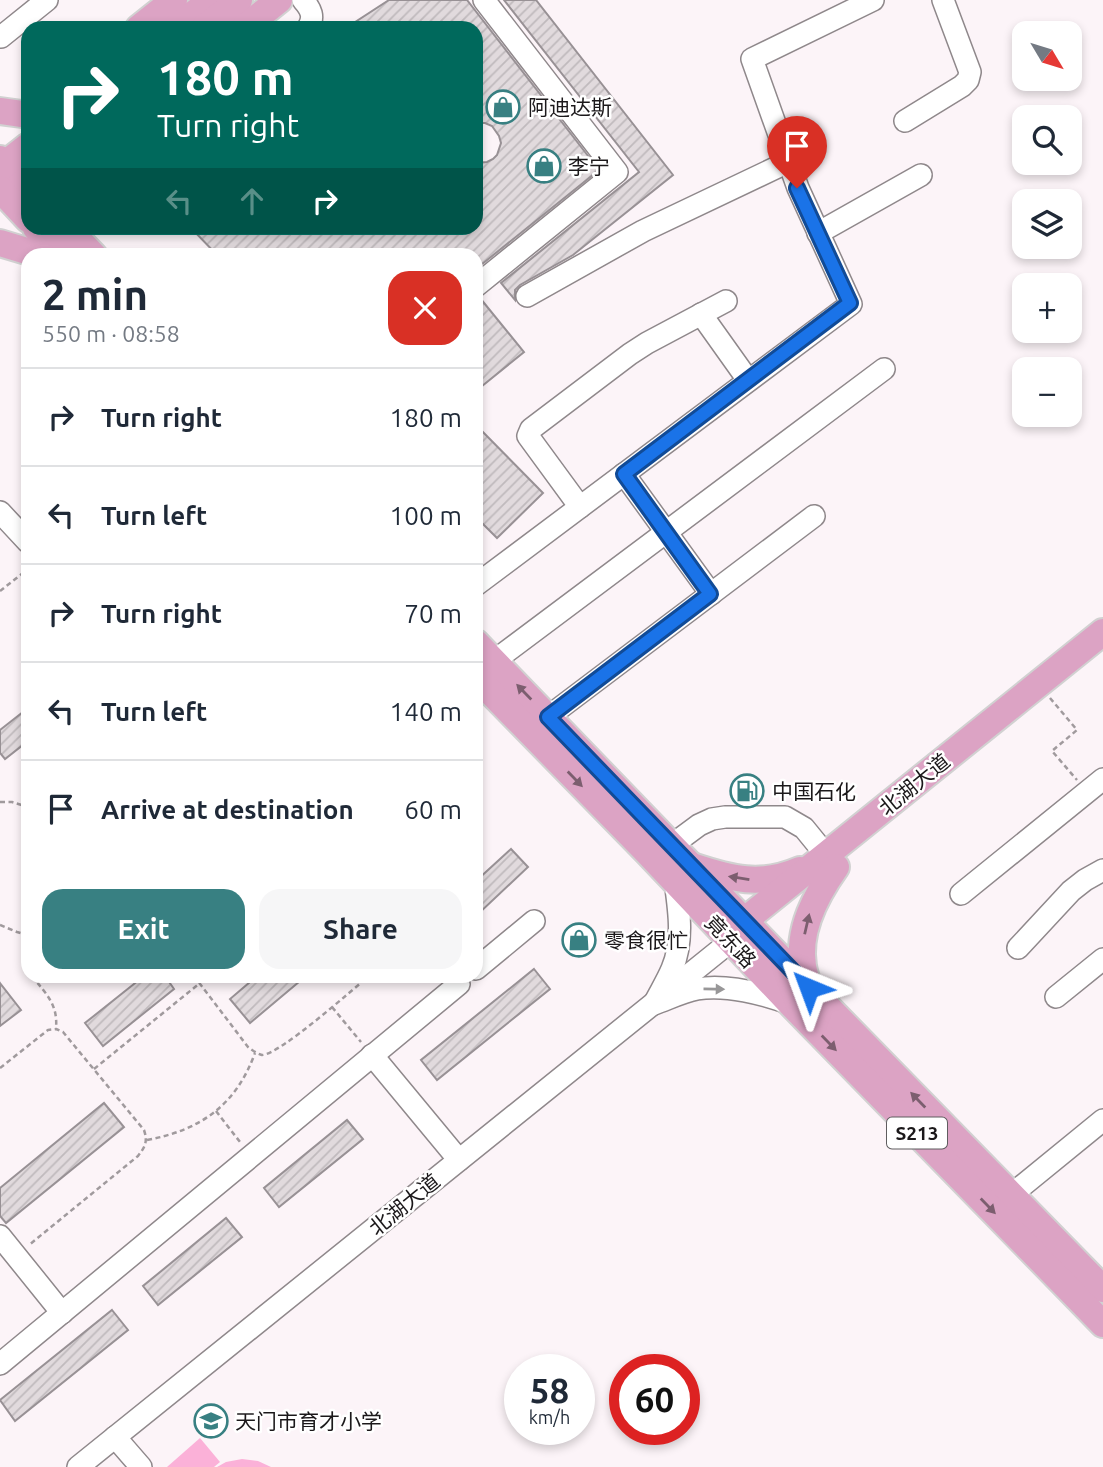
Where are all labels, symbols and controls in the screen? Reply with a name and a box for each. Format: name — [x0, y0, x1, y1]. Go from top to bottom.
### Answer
north arrow — [1012, 21, 1082, 91]
map controls — [1012, 21, 1082, 427]
icon: right — [42, 49, 133, 140]
text: 180 m — [157, 49, 294, 104]
shop icon: 阿迪达斯 — [484, 88, 522, 126]
place label: 阿迪达斯 — [528, 95, 612, 119]
button: search — [1012, 105, 1082, 175]
text: Turn right — [157, 107, 299, 143]
pin — [767, 116, 827, 188]
icon: arrive — [778, 127, 816, 165]
shop icon: 李宁 — [525, 147, 563, 185]
place label: 李宁 — [568, 154, 610, 178]
icon: left — [160, 182, 198, 220]
icon: ahead — [233, 182, 271, 220]
icon: right — [306, 182, 344, 220]
button: layers — [1012, 189, 1082, 259]
text: 2 min — [42, 271, 148, 318]
button: close — [388, 271, 462, 345]
button: + — [1012, 273, 1082, 343]
text: 550 m · 08:58 — [42, 321, 180, 346]
button: − — [1012, 357, 1082, 427]
icon: right — [42, 398, 80, 436]
text: Turn right — [101, 403, 222, 432]
text: 180 m — [390, 403, 462, 432]
icon: left — [42, 496, 80, 534]
text: Turn left — [101, 501, 207, 530]
text: 100 m — [390, 501, 462, 530]
icon: right — [42, 594, 80, 632]
text: Turn right — [101, 599, 222, 628]
text: 70 m — [404, 599, 462, 628]
one-way arrow — [516, 684, 532, 701]
icon: left — [42, 692, 80, 730]
text: Turn left — [101, 697, 207, 726]
text: 140 m — [390, 697, 462, 726]
street label: 北湖大道 — [874, 748, 954, 820]
one-way arrow — [567, 770, 584, 787]
fuel station icon: 中国石化 — [728, 772, 766, 810]
place label: 中国石化 — [772, 779, 856, 803]
icon: arrive — [42, 790, 80, 828]
text: Arrive at destination — [101, 795, 354, 824]
text: 60 m — [404, 795, 462, 824]
one-way arrow — [728, 872, 750, 883]
button: Exit — [42, 889, 245, 969]
button: Share — [259, 889, 462, 969]
street label: 竟东路 — [701, 910, 761, 972]
one-way arrow — [802, 913, 813, 935]
shop icon: 零食很忙 — [560, 921, 598, 959]
place label: 零食很忙 — [604, 928, 688, 952]
position arrow — [772, 951, 846, 1025]
one-way arrow — [703, 983, 725, 995]
one-way arrow — [821, 1035, 838, 1052]
one-way arrow — [911, 1092, 927, 1109]
road number: S213 — [887, 1118, 947, 1148]
street label: 北湖大道 — [364, 1168, 444, 1240]
one-way arrow — [979, 1198, 996, 1215]
speed limit sign: 60 — [609, 1354, 700, 1445]
text: 58 — [530, 1370, 569, 1410]
school or university icon: 天门市育才小学 — [192, 1402, 230, 1440]
text: km/h — [529, 1407, 570, 1427]
place label: 天门市育才小学 — [235, 1409, 382, 1433]

